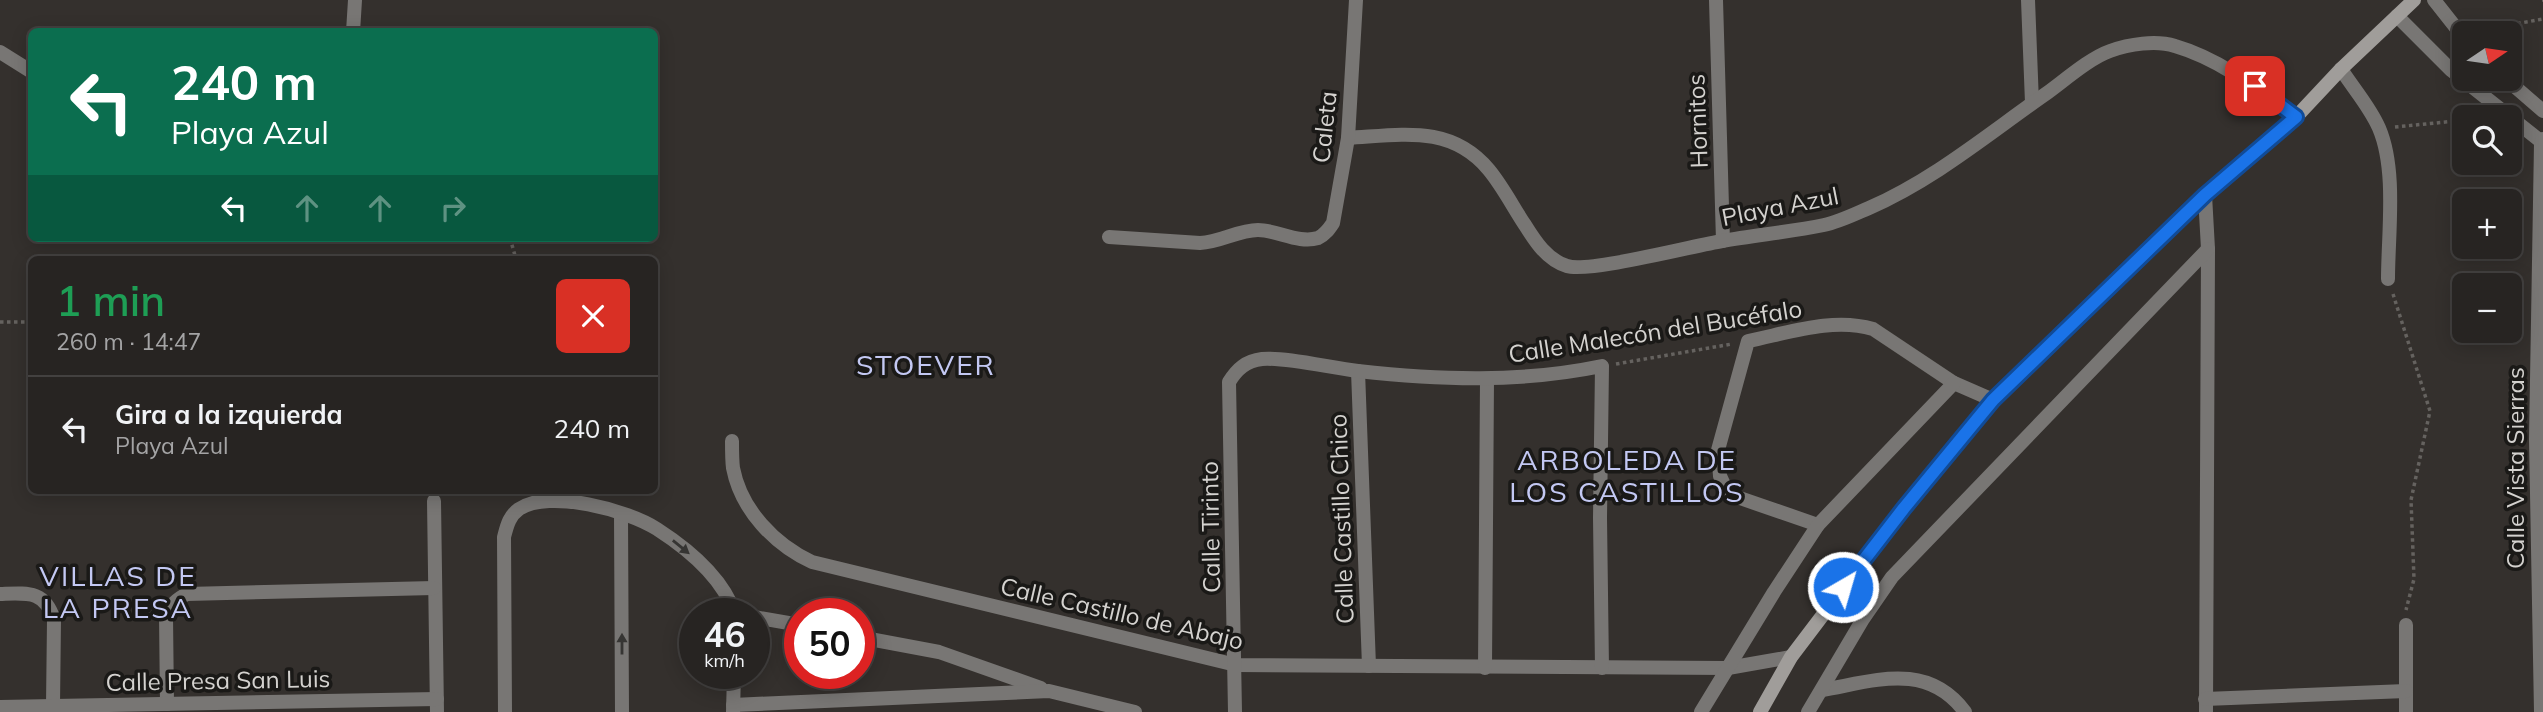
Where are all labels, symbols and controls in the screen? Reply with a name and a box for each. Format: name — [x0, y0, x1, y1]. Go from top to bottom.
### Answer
north arrow — [2452, 21, 2522, 91]
map controls — [2452, 21, 2522, 343]
text: 240 m — [171, 51, 317, 112]
icon: left — [56, 56, 147, 147]
pin — [2225, 56, 2285, 116]
icon: arrive — [2236, 67, 2274, 105]
street label: Hornitos — [1680, 73, 1714, 169]
street label: Caleta — [1305, 90, 1343, 164]
button: search — [2452, 105, 2522, 175]
text: Playa Azul — [171, 112, 329, 152]
street label: Playa Azul — [1719, 180, 1841, 232]
icon: left — [215, 189, 253, 227]
icon: ahead — [288, 189, 326, 227]
icon: ahead — [361, 189, 399, 227]
icon: right — [434, 189, 472, 227]
button: + — [2452, 189, 2522, 259]
button: − — [2452, 273, 2522, 343]
text: 1 min — [56, 274, 165, 327]
button: close — [556, 279, 630, 353]
street label: Calle Malecón del Bucéfalo — [1506, 293, 1804, 369]
text: 260 m · 14:47 — [56, 327, 201, 356]
district label: STOEVER — [856, 347, 996, 382]
street label: Calle Vista Sierras — [2500, 367, 2530, 569]
text: Gira a la izquierda — [115, 398, 343, 431]
icon: left — [56, 410, 94, 448]
text: 240 m — [554, 412, 630, 445]
street label: Calle Castillo Chico — [1322, 413, 1360, 625]
text: Playa Azul — [115, 431, 229, 460]
district label: ARBOLEDA DE LOS CASTILLOS — [1509, 442, 1745, 509]
street label: Calle Tirinto — [1194, 461, 1226, 593]
one-way arrow — [672, 539, 689, 554]
position arrow — [1806, 550, 1880, 624]
district label: VILLAS DE LA PRESA — [39, 558, 197, 625]
street label: Calle Castillo de Abajo — [998, 570, 1246, 656]
speed limit sign: 50 — [784, 598, 875, 689]
text: 46 — [703, 612, 746, 656]
one-way arrow — [616, 633, 628, 655]
text: km/h — [704, 649, 745, 672]
street label: Calle Presa San Luis — [105, 663, 331, 697]

